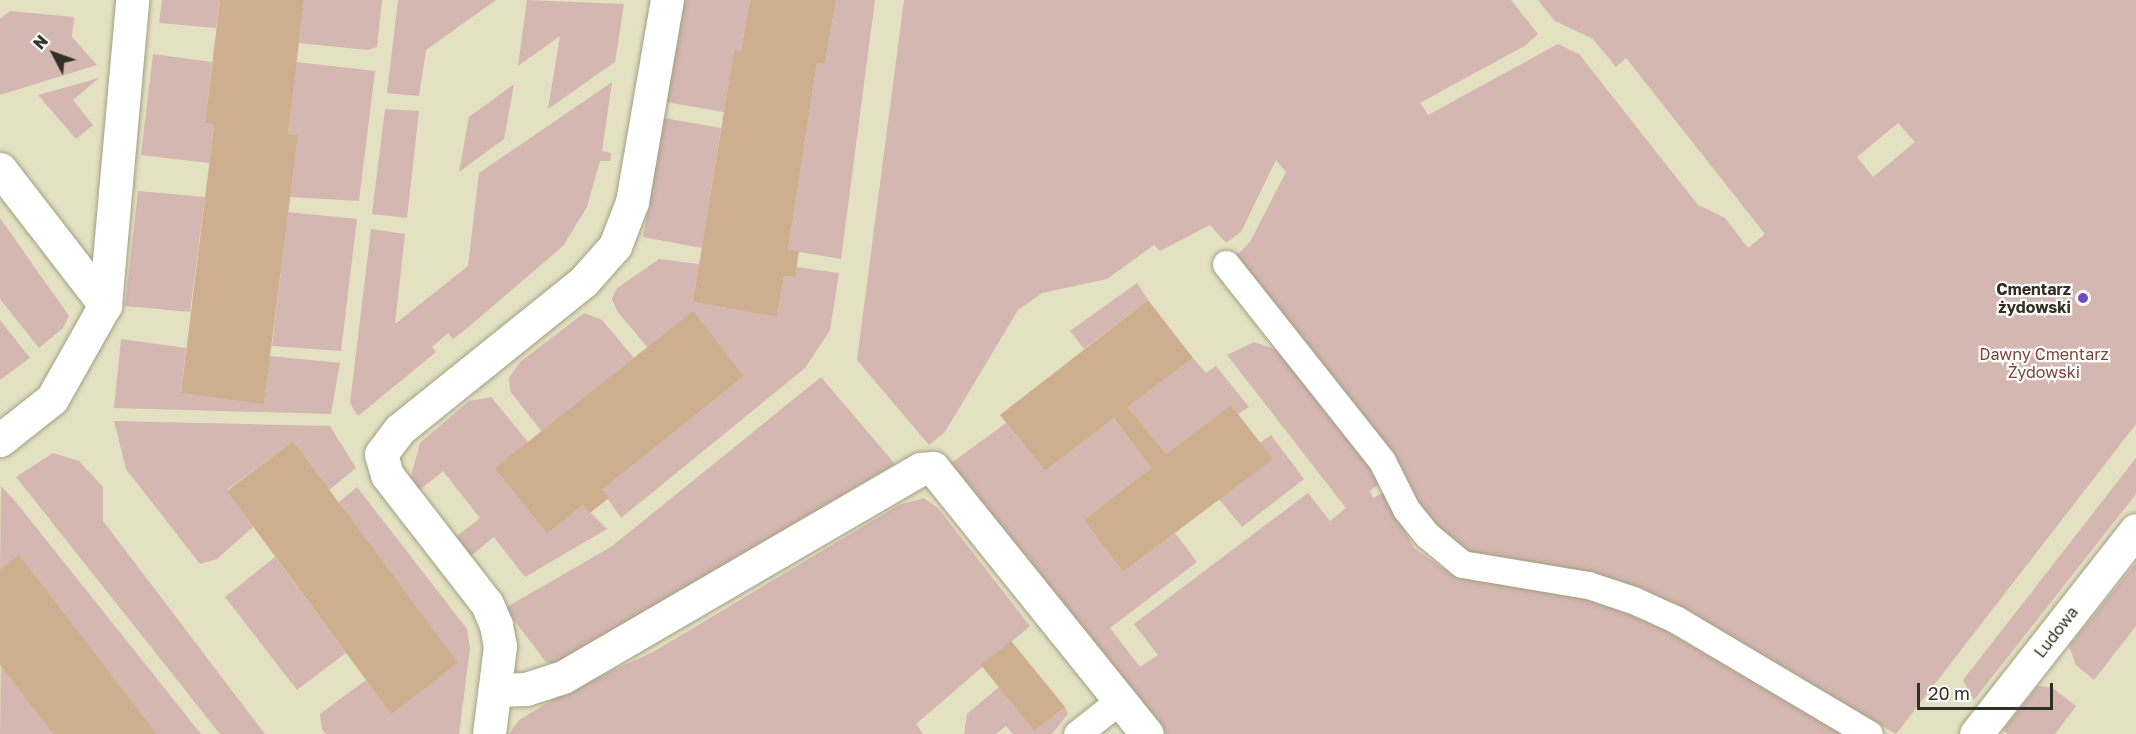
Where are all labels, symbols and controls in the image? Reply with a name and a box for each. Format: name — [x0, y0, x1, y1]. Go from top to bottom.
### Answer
north arrow — [24, 24, 84, 84]
text: N — [29, 31, 52, 53]
place label: Cmentarz żydowski — [1996, 279, 2071, 317]
marker: Cmentarz żydowski — [2076, 291, 2090, 305]
park label: Dawny Cmentarz Żydowski — [1979, 344, 2109, 382]
street label: Ludowa — [2030, 603, 2082, 661]
scale bar — [1920, 671, 2056, 709]
text: 20 m — [1928, 682, 1970, 704]

